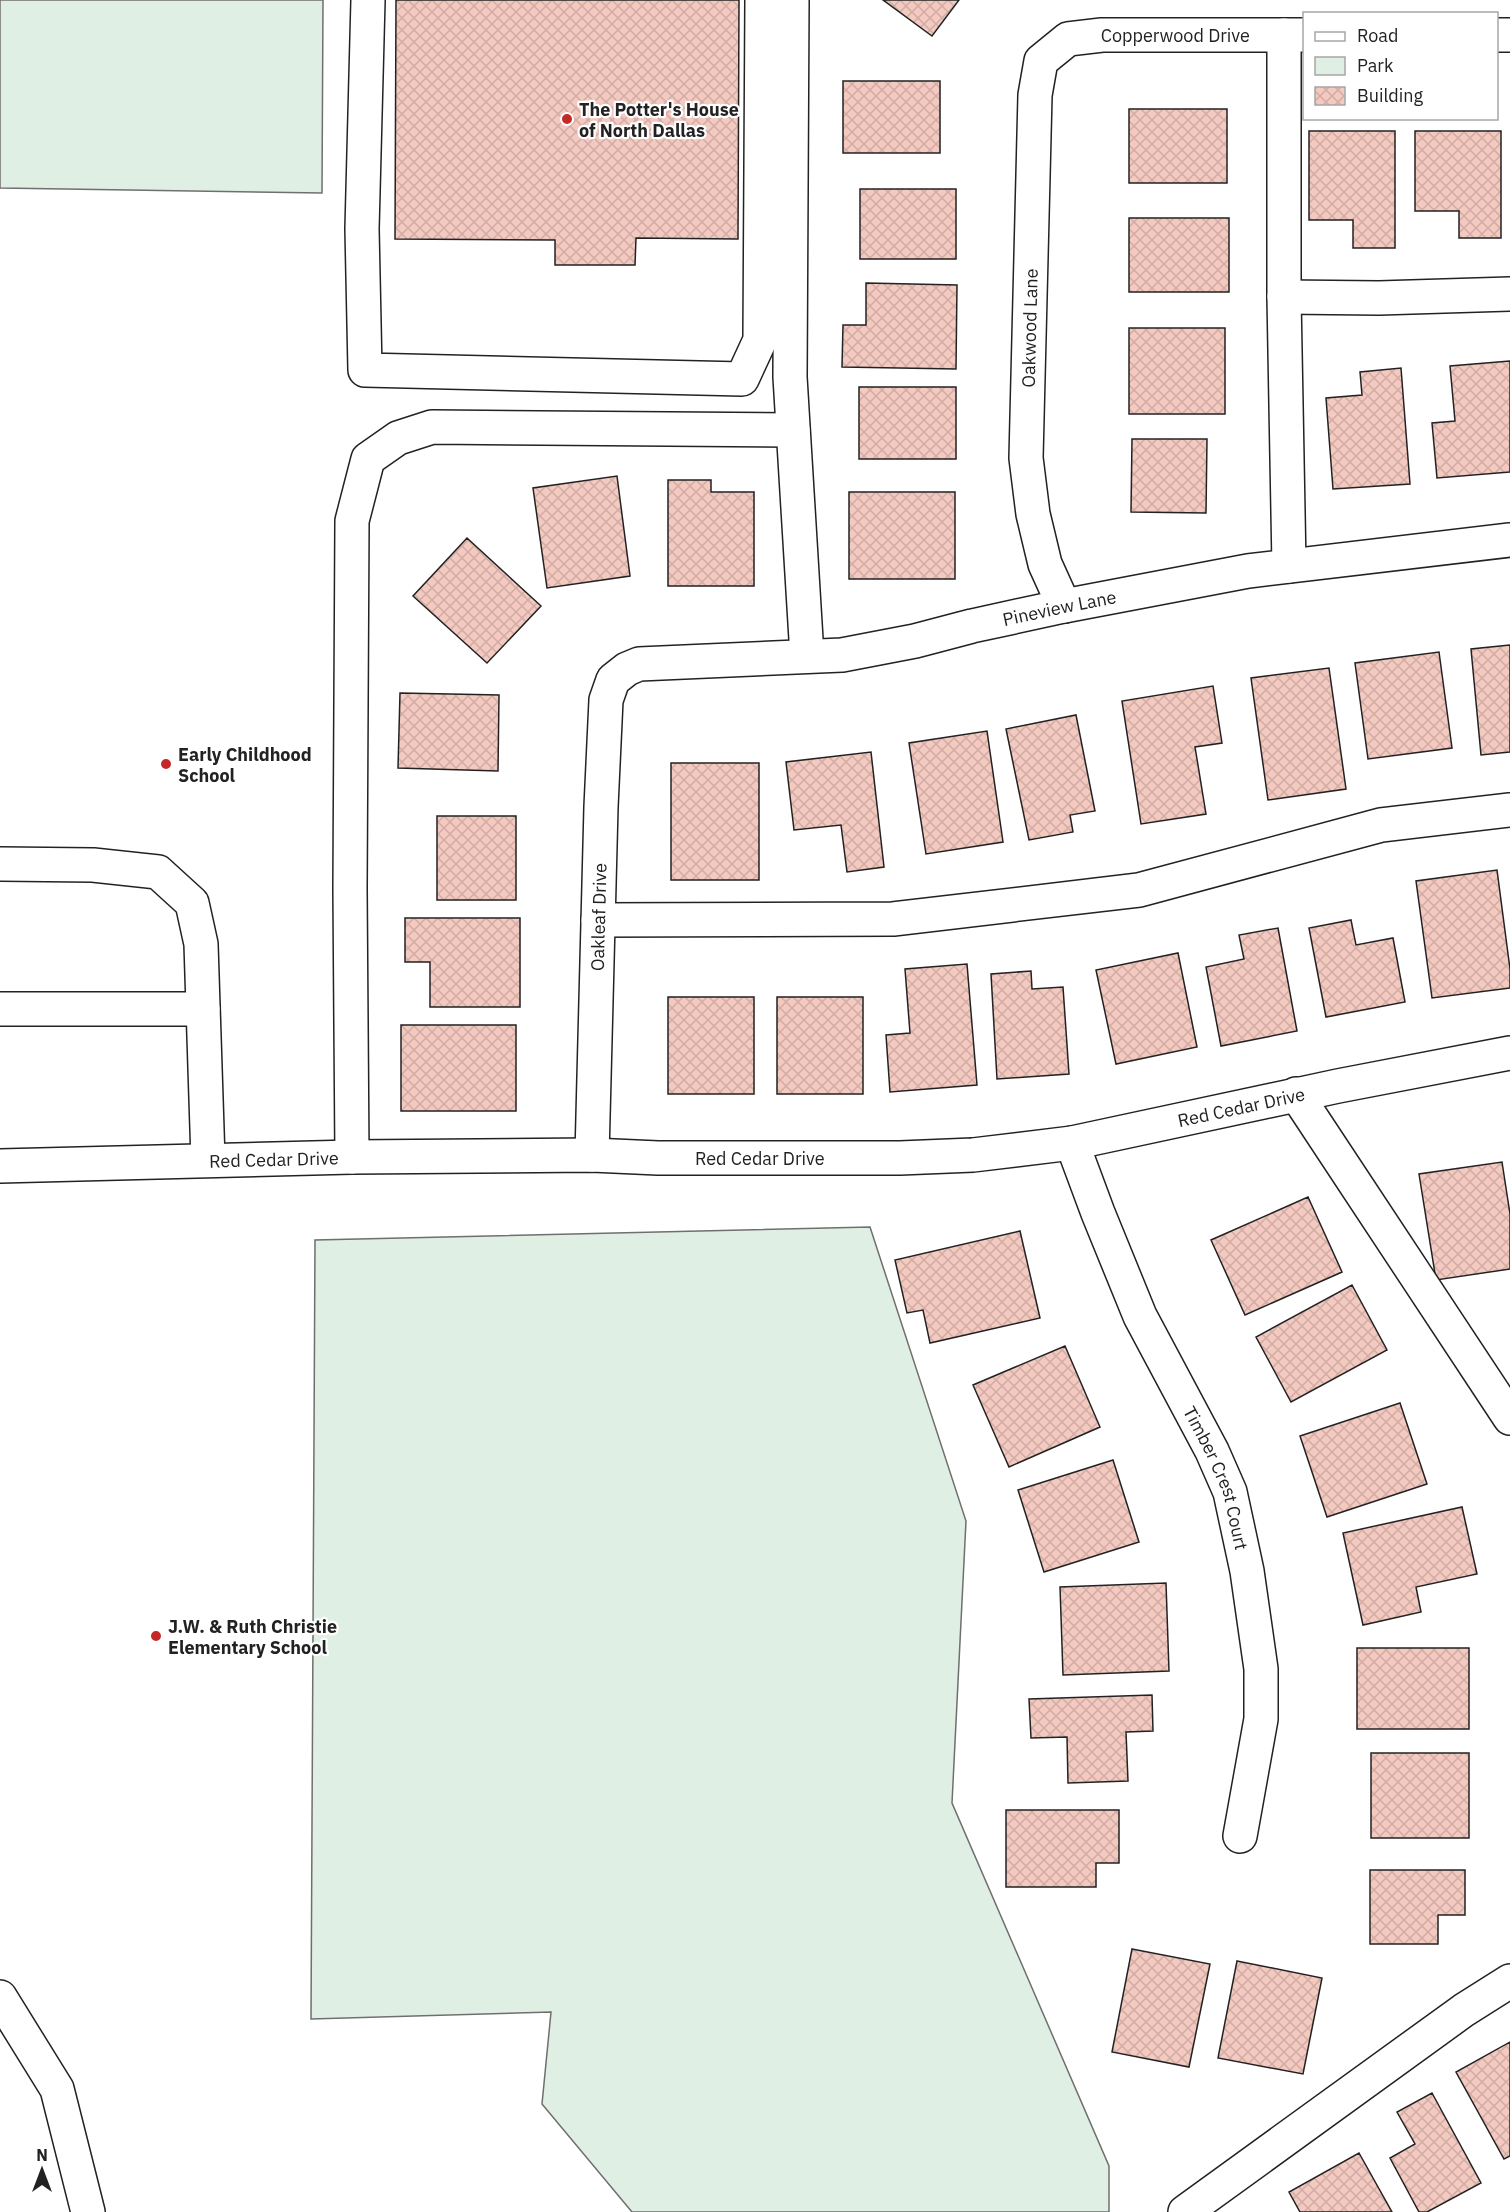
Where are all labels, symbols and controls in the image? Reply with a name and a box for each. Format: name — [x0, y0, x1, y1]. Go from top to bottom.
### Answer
legend — [1303, 12, 1498, 120]
street label: Copperwood Drive — [1101, 24, 1250, 47]
text: Road — [1357, 24, 1398, 47]
text: Park — [1357, 54, 1394, 77]
text: Building — [1357, 84, 1424, 107]
place label: The Potter's House of North Dallas — [579, 98, 739, 142]
marker: The Potter's House of North Dallas — [560, 112, 574, 126]
street label: Oakwood Lane — [1016, 268, 1042, 388]
street label: Pineview Lane — [1000, 585, 1118, 631]
place label: Early Childhood School — [178, 743, 312, 787]
marker: Early Childhood School — [159, 757, 173, 771]
street label: Oakleaf Drive — [585, 863, 611, 971]
street label: Red Cedar Drive — [1175, 1082, 1307, 1132]
street label: Red Cedar Drive — [209, 1146, 339, 1172]
street label: Red Cedar Drive — [695, 1147, 825, 1170]
street label: Timber Crest Court — [1179, 1402, 1254, 1552]
place label: J.W. & Ruth Christie Elementary School — [168, 1615, 337, 1659]
marker: J.W. & Ruth Christie Elementary School — [149, 1629, 163, 1643]
north arrow — [12, 2140, 72, 2200]
text: N — [36, 2145, 48, 2165]

